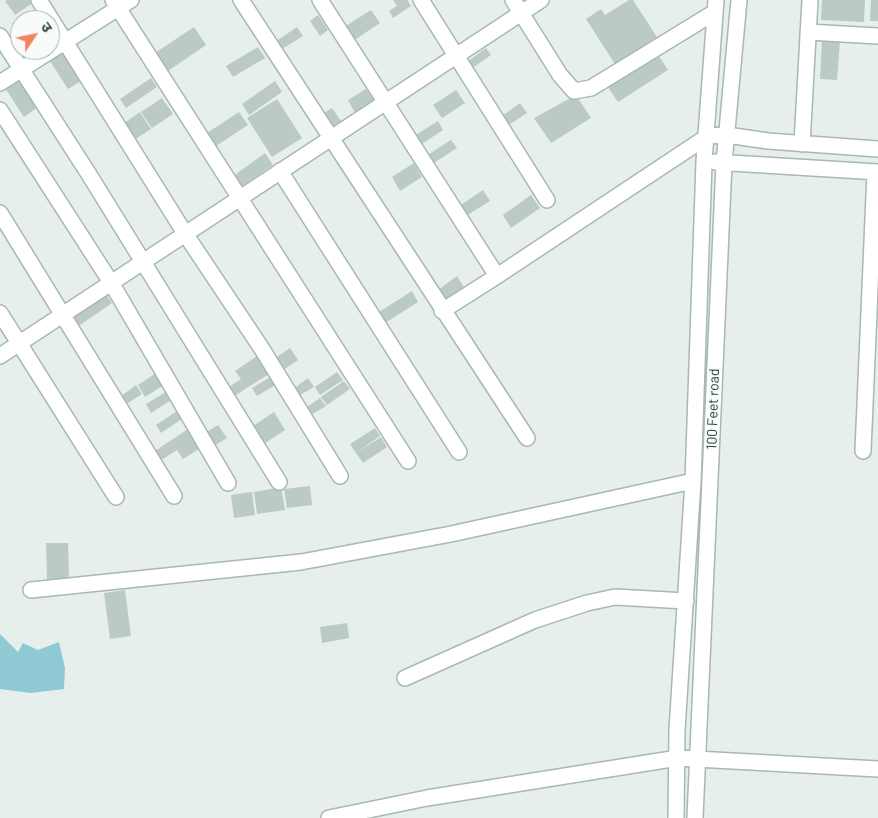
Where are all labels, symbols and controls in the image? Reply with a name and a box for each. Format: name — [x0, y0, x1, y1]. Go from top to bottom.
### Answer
north arrow — [10, 10, 60, 60]
text: उ — [38, 19, 56, 35]
street label: 100 Feet road — [703, 368, 723, 450]

